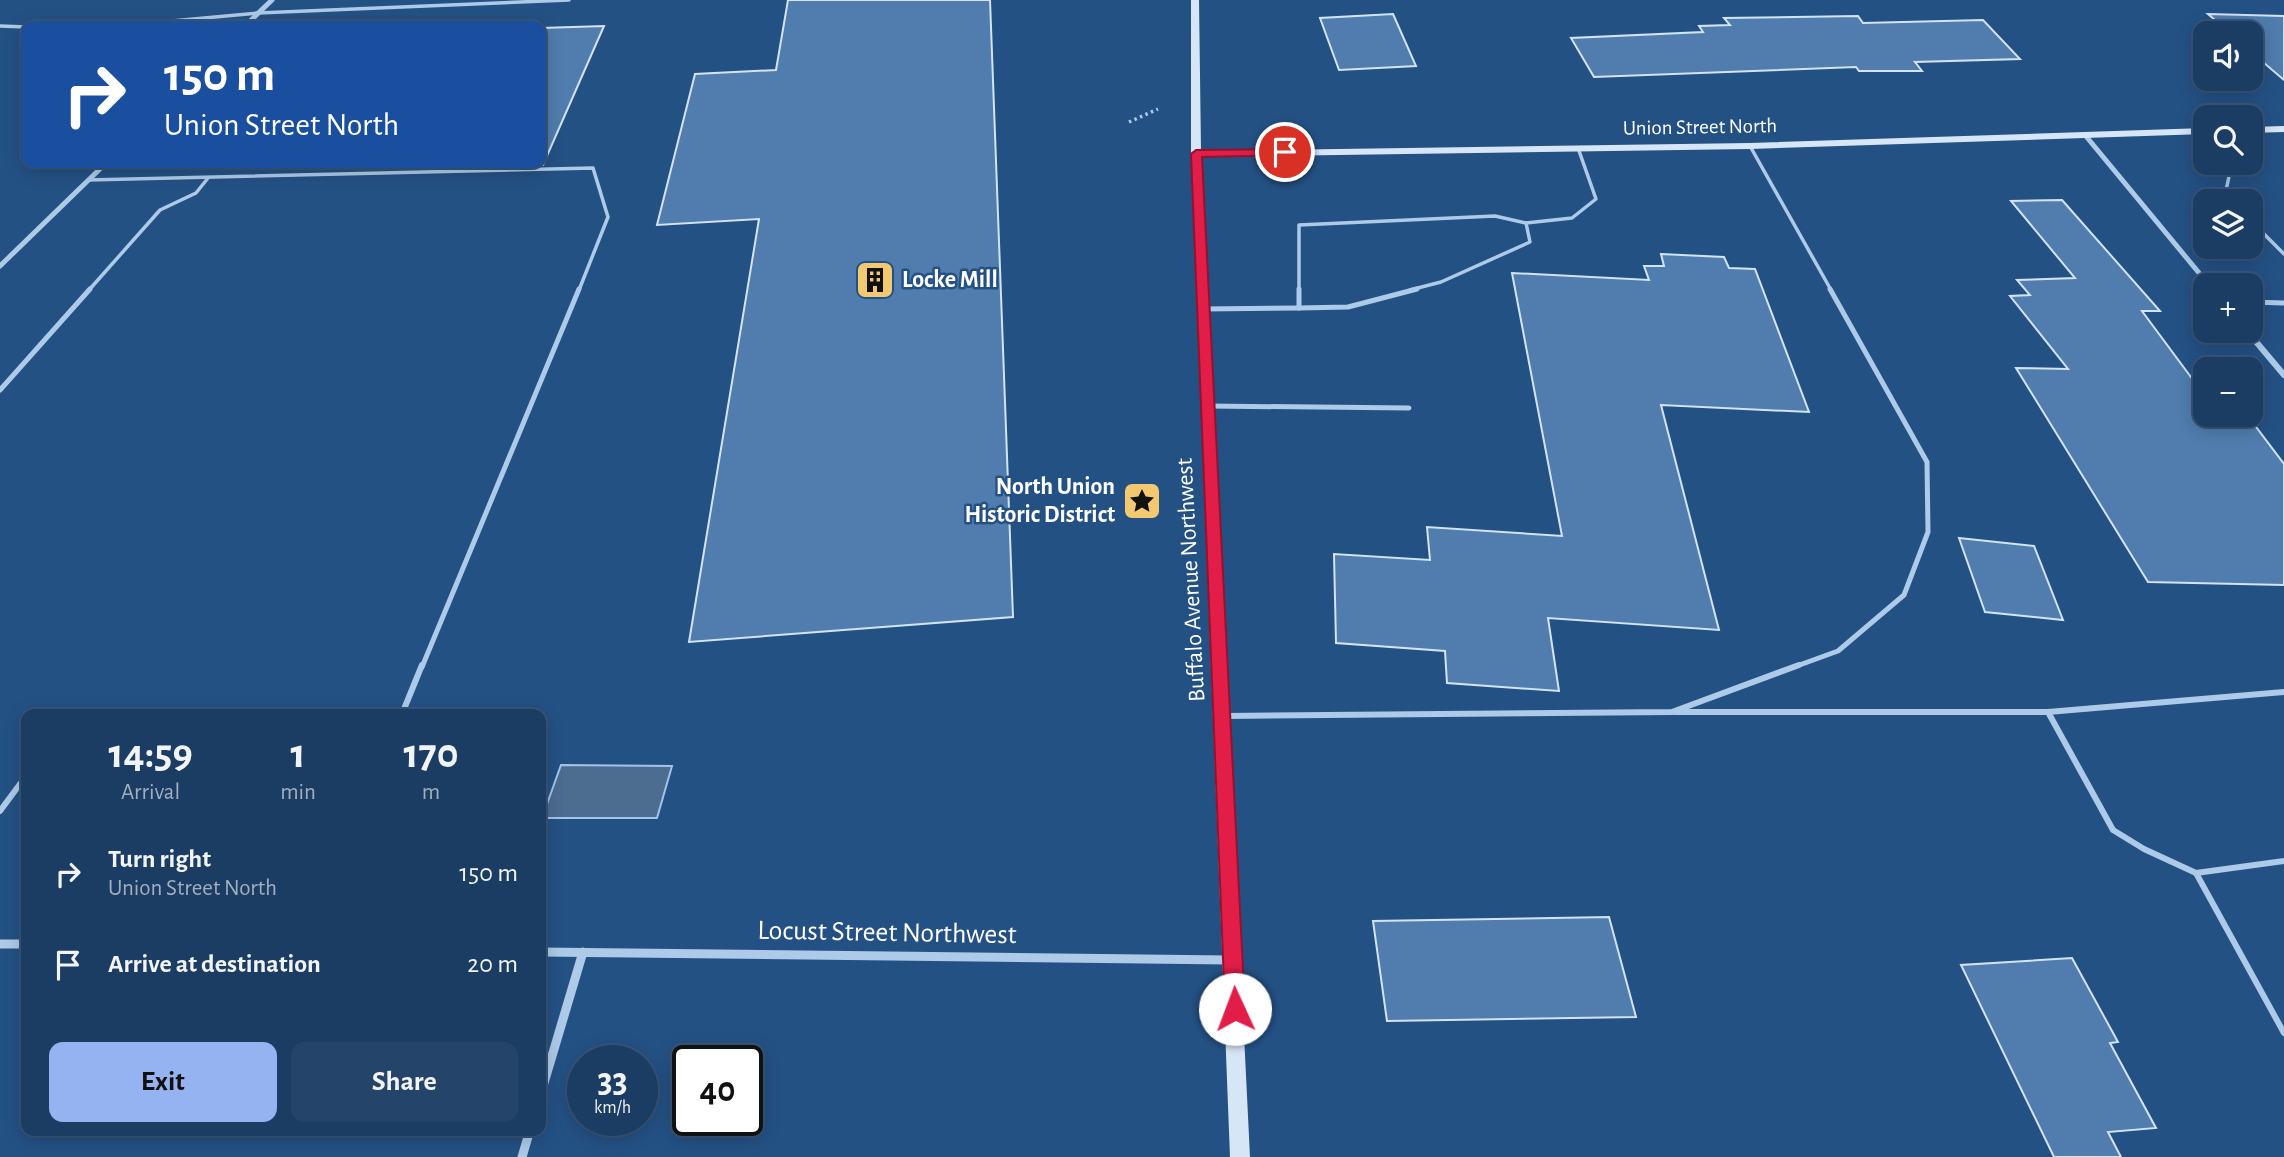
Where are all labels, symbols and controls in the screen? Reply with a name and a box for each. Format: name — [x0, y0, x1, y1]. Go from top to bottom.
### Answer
map controls — [2193, 21, 2263, 427]
button: sound — [2193, 21, 2263, 91]
icon: right — [49, 49, 140, 140]
text: 150 m — [164, 51, 275, 100]
button: search — [2193, 105, 2263, 175]
text: Union Street North — [164, 109, 399, 141]
street label: Union Street North — [1623, 115, 1777, 139]
pin — [1255, 122, 1315, 182]
icon: arrive — [1266, 133, 1304, 171]
button: layers — [2193, 189, 2263, 259]
building icon: Locke Mill — [854, 259, 896, 301]
place label: Locke Mill — [902, 268, 998, 292]
button: + — [2193, 273, 2263, 343]
button: − — [2193, 357, 2263, 427]
street label: Buffalo Avenue Northwest — [1173, 457, 1209, 703]
place label: North Union Historic District — [964, 475, 1115, 527]
place icon: North Union Historic District — [1121, 480, 1163, 522]
text: 14:59 — [108, 733, 193, 775]
text: 1 — [291, 733, 306, 775]
text: 170 — [403, 733, 459, 775]
text: Arrival — [121, 781, 180, 804]
text: min — [280, 781, 316, 804]
text: m — [422, 781, 440, 804]
text: Turn right — [108, 846, 211, 872]
icon: right — [49, 855, 87, 893]
text: 150 m — [459, 860, 518, 886]
text: Union Street North — [108, 877, 277, 900]
street label: Locust Street Northwest — [757, 917, 1017, 949]
icon: arrive — [49, 946, 87, 984]
text: Arrive at destination — [108, 951, 321, 977]
text: 20 m — [467, 951, 518, 977]
position arrow — [1198, 972, 1272, 1046]
button: Exit — [49, 1042, 277, 1122]
button: Share — [291, 1042, 518, 1122]
speed limit sign: 40 — [672, 1045, 763, 1136]
text: 33 — [597, 1064, 628, 1099]
text: km/h — [594, 1099, 631, 1117]

